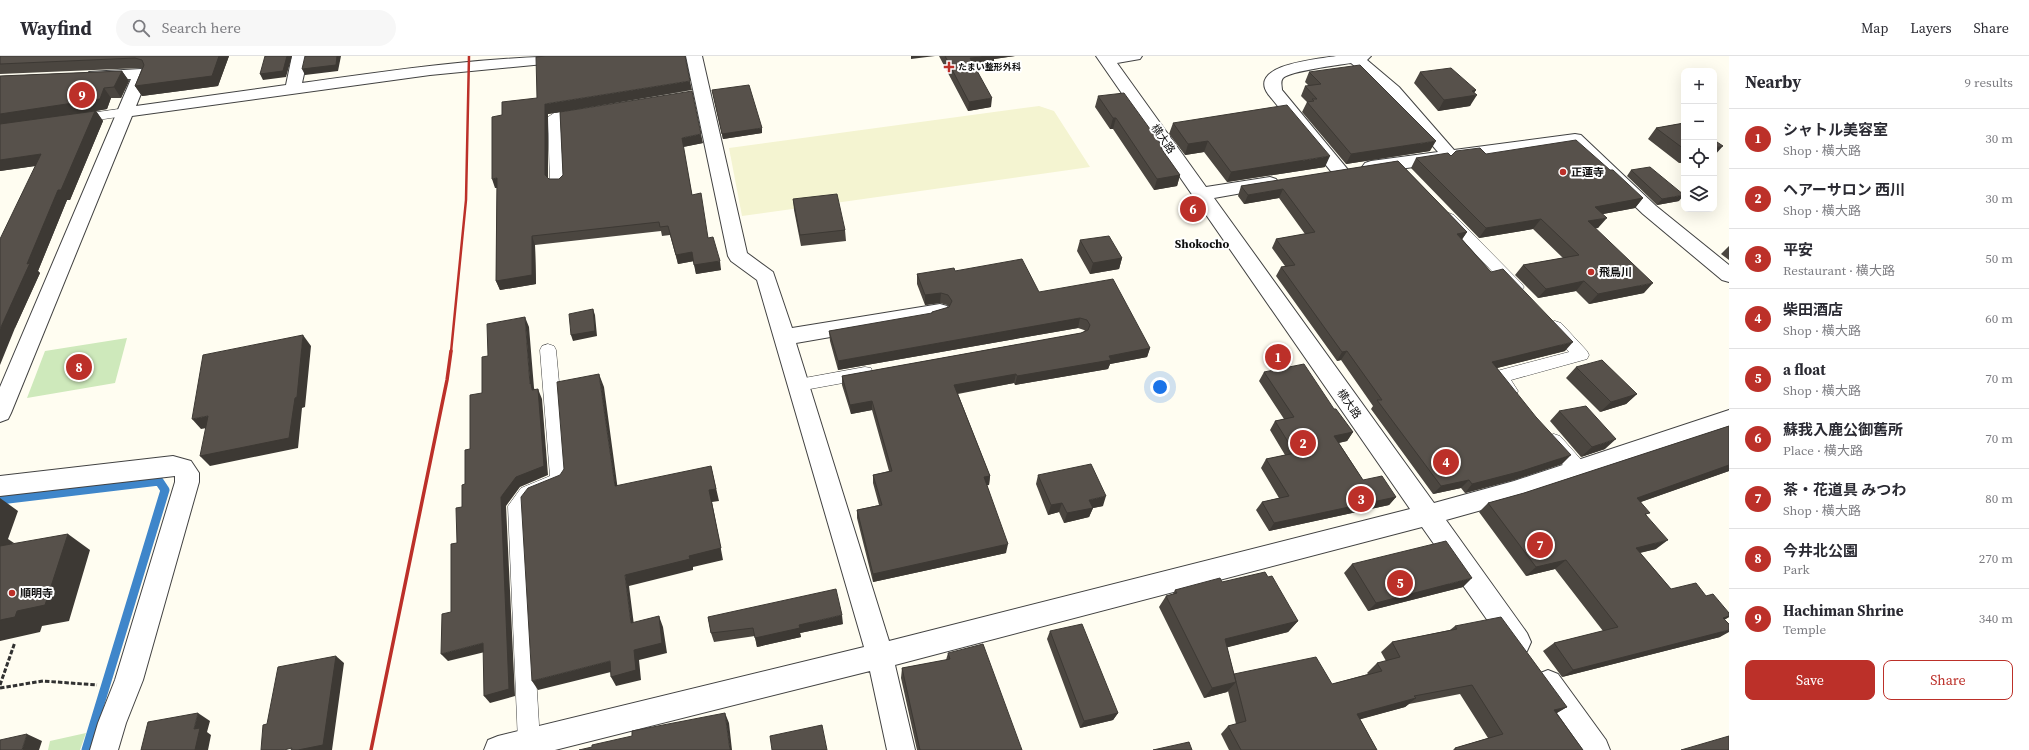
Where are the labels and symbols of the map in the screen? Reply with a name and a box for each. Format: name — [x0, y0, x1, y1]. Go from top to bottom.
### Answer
marker: たまい整形外科 — [943, 61, 955, 73]
place label: たまい整形外科 — [958, 61, 1021, 73]
pin: 9 — [69, 80, 95, 110]
street label: 横大路 — [1147, 121, 1179, 157]
place label: 正蓮寺 — [1571, 165, 1604, 180]
marker: 正蓮寺 — [1558, 167, 1568, 177]
pin: 6 — [1180, 194, 1206, 224]
district label: Shokocho — [1175, 236, 1229, 252]
place label: 飛鳥川 — [1599, 265, 1632, 280]
marker: 飛鳥川 — [1586, 267, 1596, 277]
pin: 1 — [1265, 342, 1291, 372]
pin: 8 — [66, 352, 92, 382]
your location — [1150, 377, 1170, 397]
street label: 横大路 — [1333, 386, 1365, 422]
pin: 2 — [1290, 428, 1316, 458]
pin: 4 — [1433, 447, 1459, 477]
pin: 3 — [1348, 484, 1374, 514]
pin: 7 — [1527, 530, 1553, 560]
pin: 5 — [1387, 568, 1413, 598]
place label: 順明寺 — [20, 586, 53, 601]
marker: 順明寺 — [7, 588, 17, 598]

